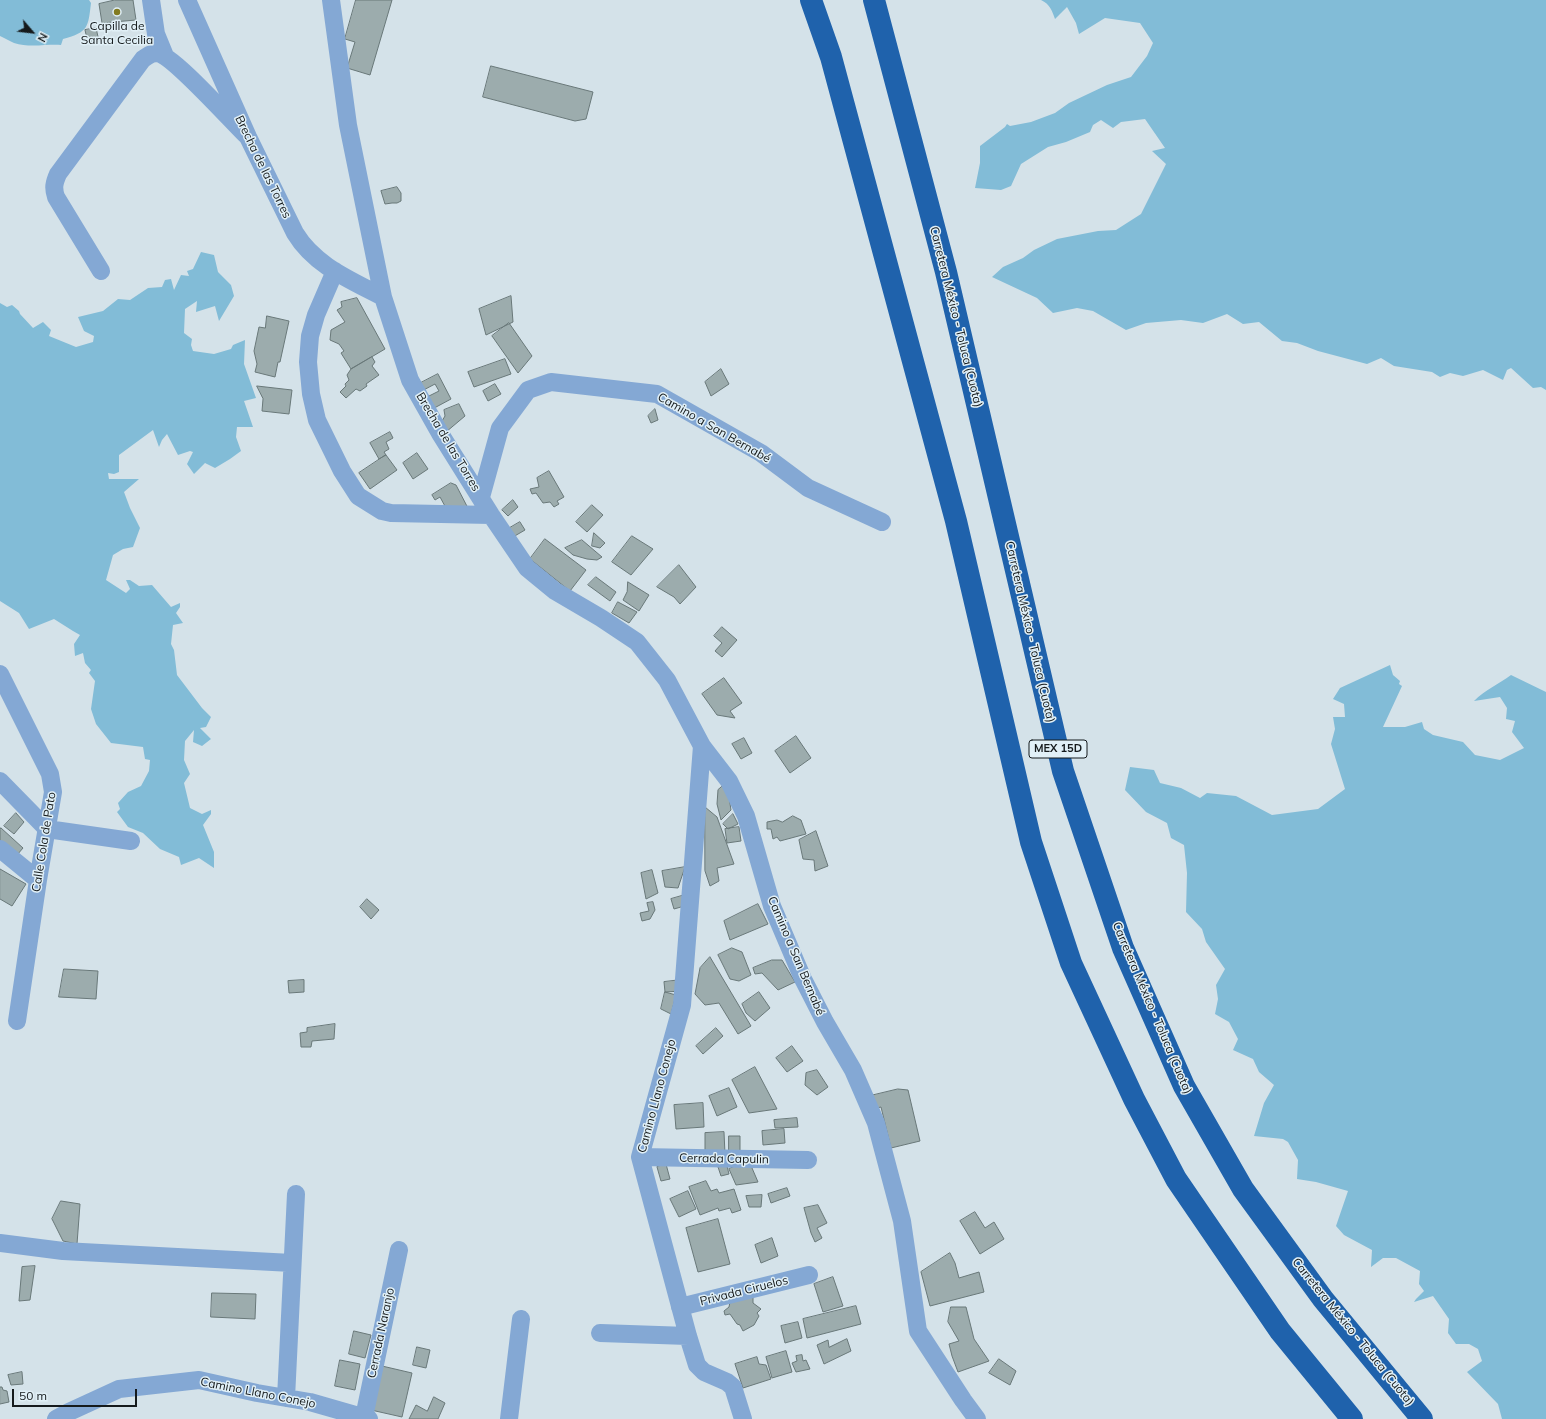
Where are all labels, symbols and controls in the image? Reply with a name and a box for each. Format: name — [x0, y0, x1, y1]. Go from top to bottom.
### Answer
marker: Capilla de Santa Cecilia — [112, 7, 122, 17]
north arrow — [12, 12, 52, 52]
place label: Capilla de Santa Cecilia — [81, 19, 153, 47]
text: N — [34, 31, 51, 45]
street label: Brecha de las Torres — [232, 113, 294, 221]
street label: Carretera México - Toluca (Cuota) — [927, 225, 985, 409]
street label: Brecha de las Torres — [413, 390, 483, 494]
street label: Camino a San Bernabé — [655, 390, 773, 466]
street label: Carretera México - Toluca (Cuota) — [1002, 540, 1058, 724]
road number: MEX 15D — [1029, 740, 1087, 758]
street label: Calle Cola de Pato — [29, 791, 59, 893]
street label: Camino a San Bernabé — [764, 894, 828, 1018]
street label: Carretera México - Toluca (Cuota) — [1109, 920, 1195, 1096]
street label: Camino Llano Conejo — [635, 1038, 679, 1154]
street label: Cerrada Capulin — [679, 1151, 769, 1167]
street label: Carretera México - Toluca (Cuota) — [1289, 1255, 1417, 1409]
street label: Privada Ciruelos — [698, 1273, 790, 1309]
street label: Cerrada Naranjo — [364, 1286, 398, 1380]
street label: Camino Llano Conejo — [199, 1375, 317, 1411]
scale bar — [14, 1381, 139, 1407]
text: 50 m — [19, 1388, 47, 1403]

